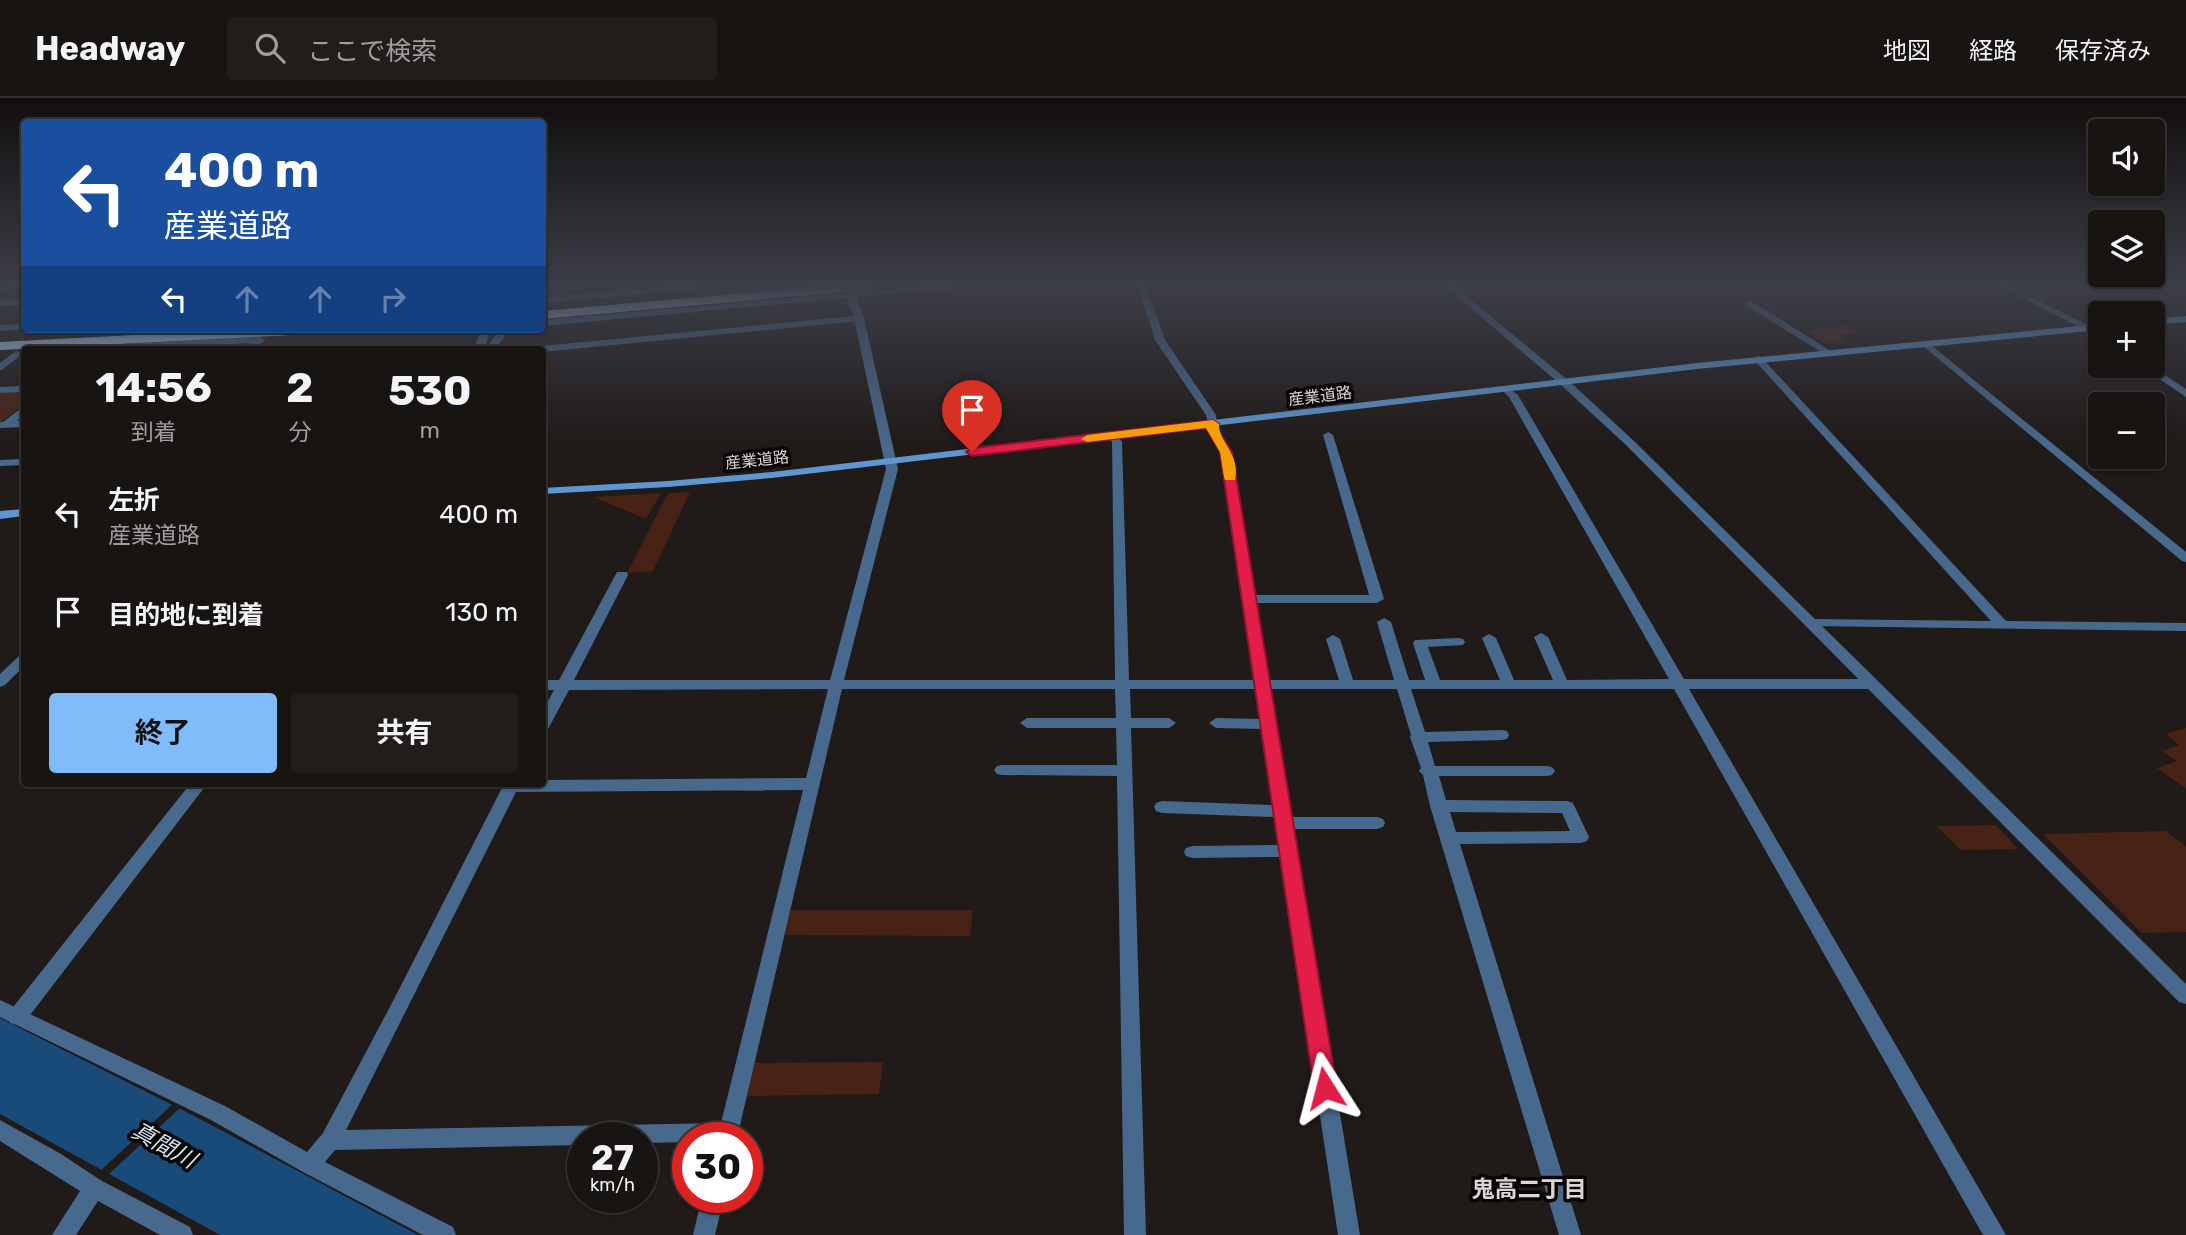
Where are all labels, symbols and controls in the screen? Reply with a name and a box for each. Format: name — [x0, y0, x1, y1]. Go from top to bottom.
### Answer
search box — [227, 17, 717, 80]
text: Headway — [35, 29, 185, 68]
icon: search — [251, 29, 289, 67]
text: ここで検索 — [307, 36, 437, 67]
text: 地図 — [1883, 37, 1931, 65]
text: 経路 — [1969, 37, 2017, 65]
text: 保存済み — [2055, 37, 2151, 65]
map controls — [2088, 119, 2165, 469]
button: sound — [2088, 119, 2165, 196]
text: 400 m — [164, 141, 319, 199]
icon: left — [49, 147, 140, 238]
text: 産業道路 — [164, 207, 292, 245]
button: layers — [2088, 210, 2165, 287]
icon: left — [155, 280, 193, 318]
icon: ahead — [228, 280, 266, 318]
icon: ahead — [301, 280, 339, 318]
icon: right — [374, 280, 412, 318]
button: + — [2088, 301, 2165, 378]
text: 14:56 — [96, 363, 212, 413]
text: 2 — [286, 363, 314, 413]
text: 530 — [388, 366, 472, 416]
pin — [942, 380, 1002, 452]
street label: 産業道路 — [1287, 383, 1353, 409]
icon: arrive — [953, 391, 991, 429]
button: − — [2088, 392, 2165, 469]
text: m — [420, 416, 440, 444]
text: 到着 — [131, 418, 177, 446]
text: 分 — [288, 418, 311, 446]
street label: 産業道路 — [724, 447, 790, 473]
text: 左折 — [108, 485, 160, 516]
icon: left — [49, 495, 87, 533]
text: 400 m — [439, 499, 518, 530]
text: 産業道路 — [108, 521, 200, 549]
icon: arrive — [49, 593, 87, 631]
text: 130 m — [445, 597, 518, 628]
text: 目的地に到着 — [108, 600, 264, 631]
button: 終了 — [49, 693, 277, 773]
button: 共有 — [291, 693, 518, 773]
position arrow — [1288, 1051, 1362, 1125]
water label: 真間川 — [127, 1116, 204, 1175]
speed limit sign: 30 — [672, 1122, 763, 1213]
text: 27 — [591, 1137, 634, 1179]
text: km/h — [590, 1174, 635, 1196]
district label: 鬼高二丁目 — [1472, 1175, 1587, 1203]

